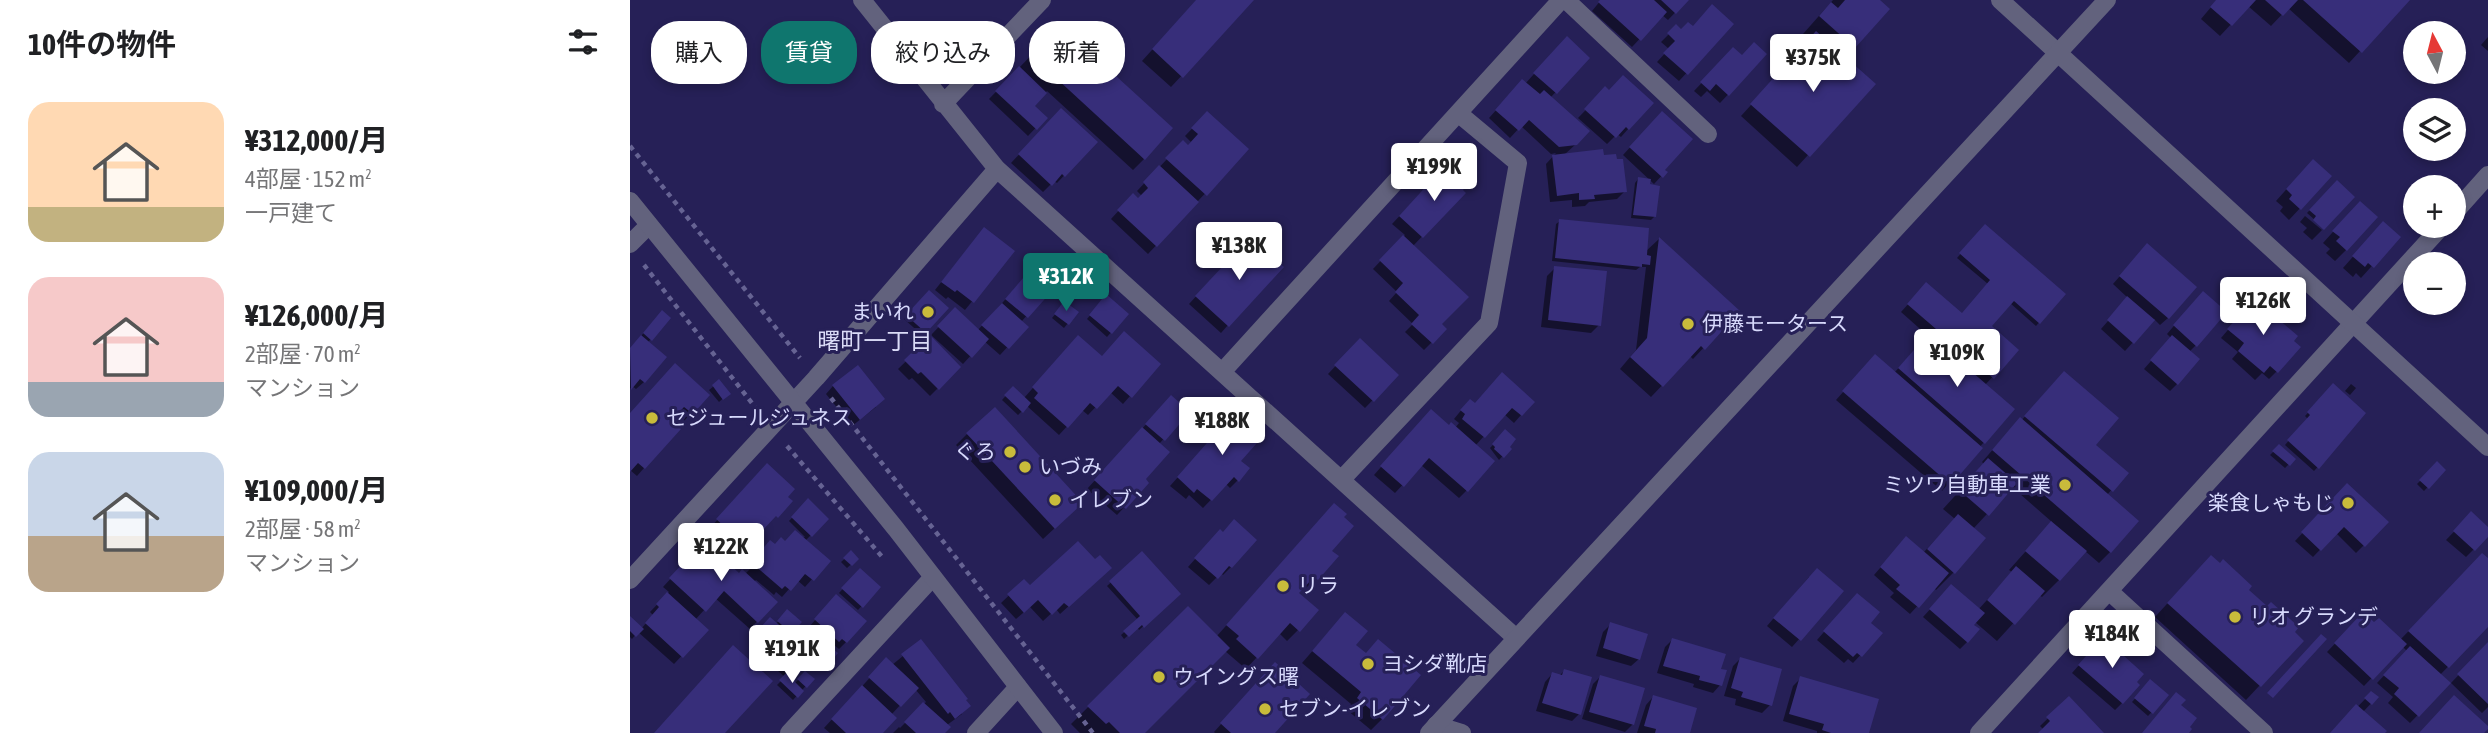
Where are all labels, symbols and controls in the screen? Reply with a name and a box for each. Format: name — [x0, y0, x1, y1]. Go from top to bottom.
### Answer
chip: 購入 — [651, 21, 747, 84]
chip: 賃貸 — [761, 21, 857, 84]
chip: 絞り込み — [871, 21, 1015, 84]
chip: 新着 — [1029, 21, 1125, 84]
north arrow — [2403, 21, 2466, 84]
map controls — [2403, 21, 2466, 315]
icon: filters — [564, 23, 602, 61]
text: 10件の物件 — [28, 27, 176, 61]
pin: ¥375K — [1764, 34, 1862, 94]
text: ¥375K — [1786, 44, 1840, 70]
button: layers — [2403, 98, 2466, 161]
text: ¥312,000/月 — [245, 123, 388, 157]
icon: home — [84, 130, 168, 214]
pin: ¥199K — [1385, 144, 1483, 203]
text: ¥199K — [1407, 153, 1461, 179]
text: 4部屋 · 152 m² — [245, 166, 372, 192]
button: + — [2403, 175, 2466, 238]
text: 一戸建て — [245, 200, 337, 226]
pin: ¥138K — [1190, 222, 1288, 282]
text: ¥138K — [1212, 232, 1266, 258]
button: − — [2403, 252, 2466, 315]
pin: ¥312K — [1017, 254, 1115, 313]
text: ¥312K — [1039, 263, 1093, 289]
pin: ¥126K — [2214, 278, 2312, 337]
text: ¥126K — [2236, 287, 2290, 313]
text: ¥126,000/月 — [245, 298, 388, 332]
place label: まいれ — [851, 299, 914, 323]
marker: まいれ — [920, 304, 936, 320]
icon: home — [84, 305, 168, 389]
place label: 伊藤モータース — [1702, 311, 1848, 335]
marker: 伊藤モータース — [1680, 316, 1696, 332]
district label: 曙町一丁目 — [818, 328, 933, 354]
pin: ¥109K — [1908, 330, 2006, 389]
text: ¥109K — [1930, 339, 1984, 365]
text: 2部屋 · 70 m² — [245, 341, 361, 367]
text: マンション — [245, 375, 360, 401]
pin: ¥188K — [1173, 398, 1271, 457]
place label: セジュールジュネス — [666, 405, 852, 429]
text: ¥188K — [1195, 407, 1249, 433]
marker: セジュールジュネス — [644, 410, 660, 426]
place label: ぐろ — [954, 439, 996, 463]
marker: ぐろ — [1002, 444, 1018, 460]
place label: いづみ — [1039, 454, 1102, 478]
marker: いづみ — [1017, 459, 1033, 475]
place label: ミツワ自動車工業 — [1883, 472, 2051, 496]
text: ¥109,000/月 — [245, 473, 388, 507]
marker: ミツワ自動車工業 — [2057, 477, 2073, 493]
icon: home — [84, 480, 168, 564]
place label: イレブン — [1069, 487, 1153, 511]
place label: 楽食しゃもじ — [2208, 490, 2334, 514]
marker: イレブン — [1047, 492, 1063, 508]
marker: 楽食しゃもじ — [2340, 495, 2356, 511]
text: 2部屋 · 58 m² — [245, 516, 361, 542]
pin: ¥122K — [672, 524, 770, 583]
text: ¥122K — [694, 533, 748, 559]
text: マンション — [245, 550, 360, 576]
place label: リラ — [1297, 573, 1339, 597]
marker: リラ — [1275, 578, 1291, 594]
place label: リオ グランデ — [2249, 604, 2378, 628]
marker: リオ グランデ — [2227, 609, 2243, 625]
pin: ¥184K — [2063, 610, 2161, 670]
text: ¥184K — [2085, 620, 2139, 646]
pin: ¥191K — [743, 626, 841, 685]
text: ¥191K — [765, 635, 819, 661]
place label: ヨシダ靴店 — [1382, 651, 1487, 675]
marker: ヨシダ靴店 — [1360, 656, 1376, 672]
place label: ウイングス曙 — [1173, 664, 1299, 688]
marker: ウイングス曙 — [1151, 669, 1167, 685]
place label: セブン-イレブン — [1279, 696, 1431, 720]
marker: セブン-イレブン — [1257, 701, 1273, 717]

